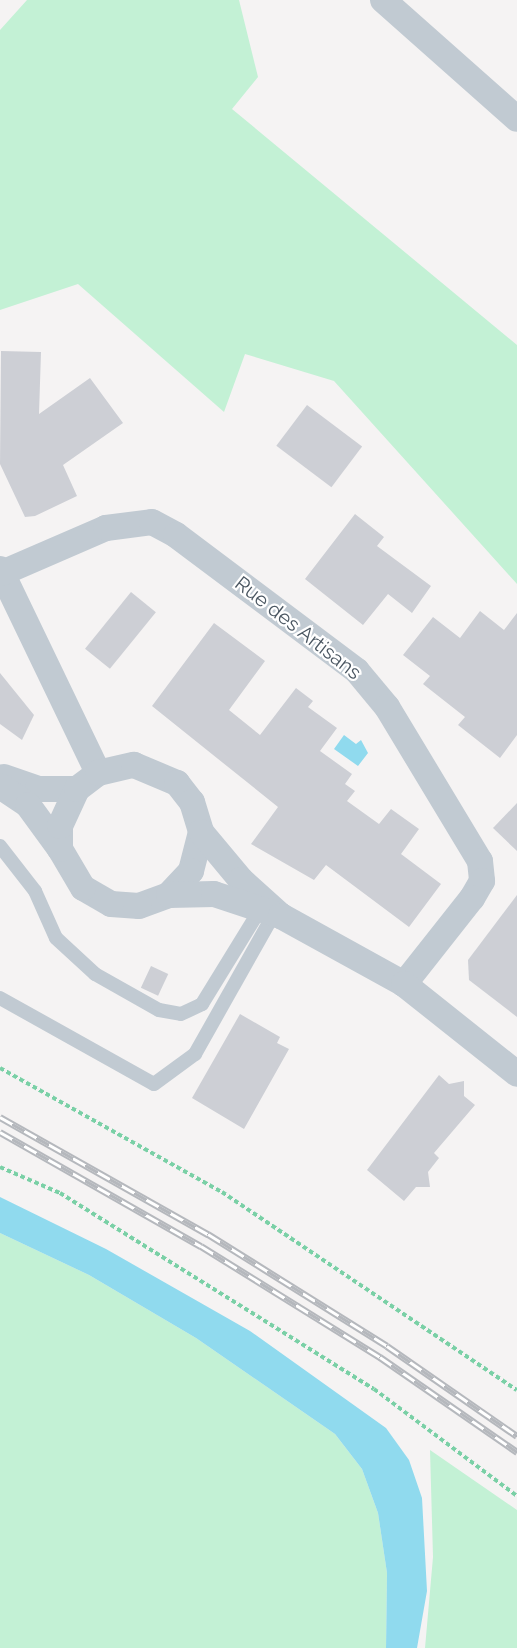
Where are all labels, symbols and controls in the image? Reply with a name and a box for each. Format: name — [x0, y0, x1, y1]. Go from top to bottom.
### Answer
street label: Rue des Artisans — [230, 571, 366, 685]

